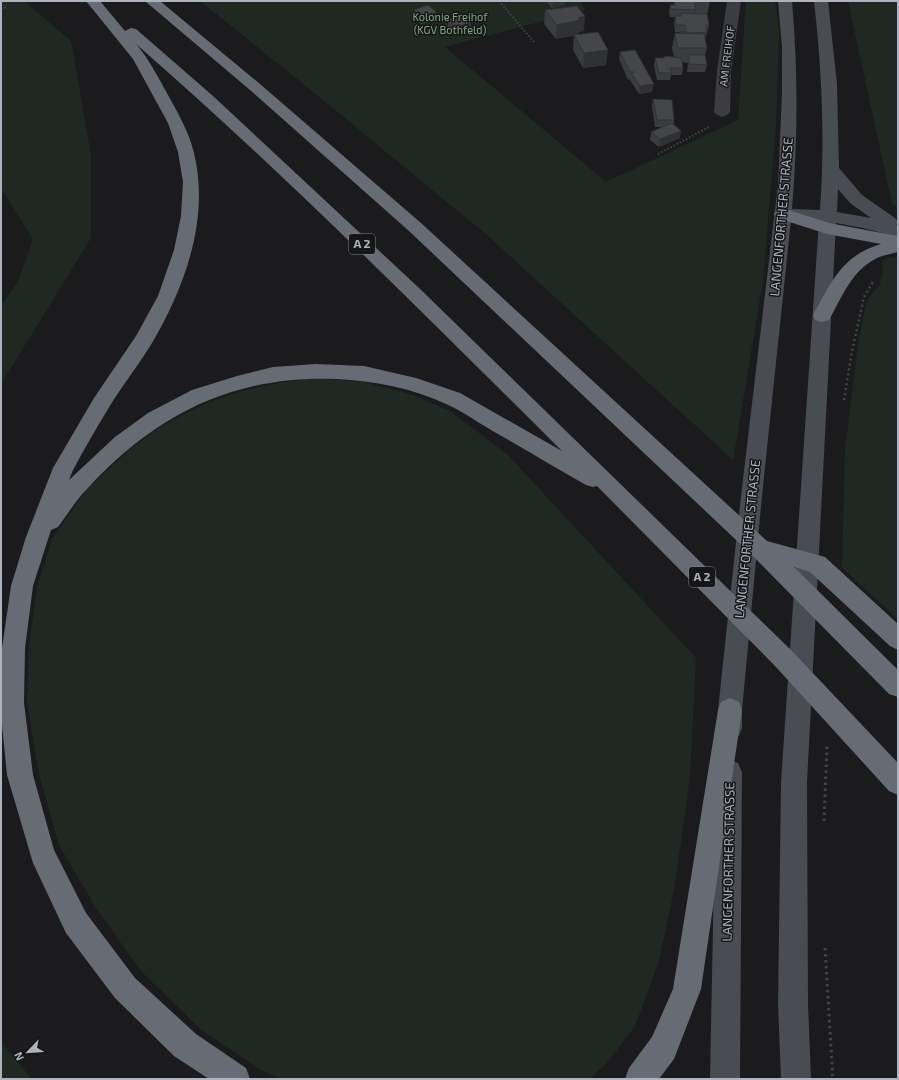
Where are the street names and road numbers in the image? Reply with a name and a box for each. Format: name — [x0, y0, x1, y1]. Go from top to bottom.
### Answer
street label: AM FREIHOF — [716, 25, 737, 87]
street label: LANGENFORTHER STRASSE — [766, 137, 796, 297]
road number: A 2 — [349, 234, 375, 254]
street label: LANGENFORTHER STRASSE — [731, 459, 763, 619]
road number: A 2 — [689, 567, 715, 587]
street label: LANGENFORTHER STRASSE — [719, 782, 737, 942]

